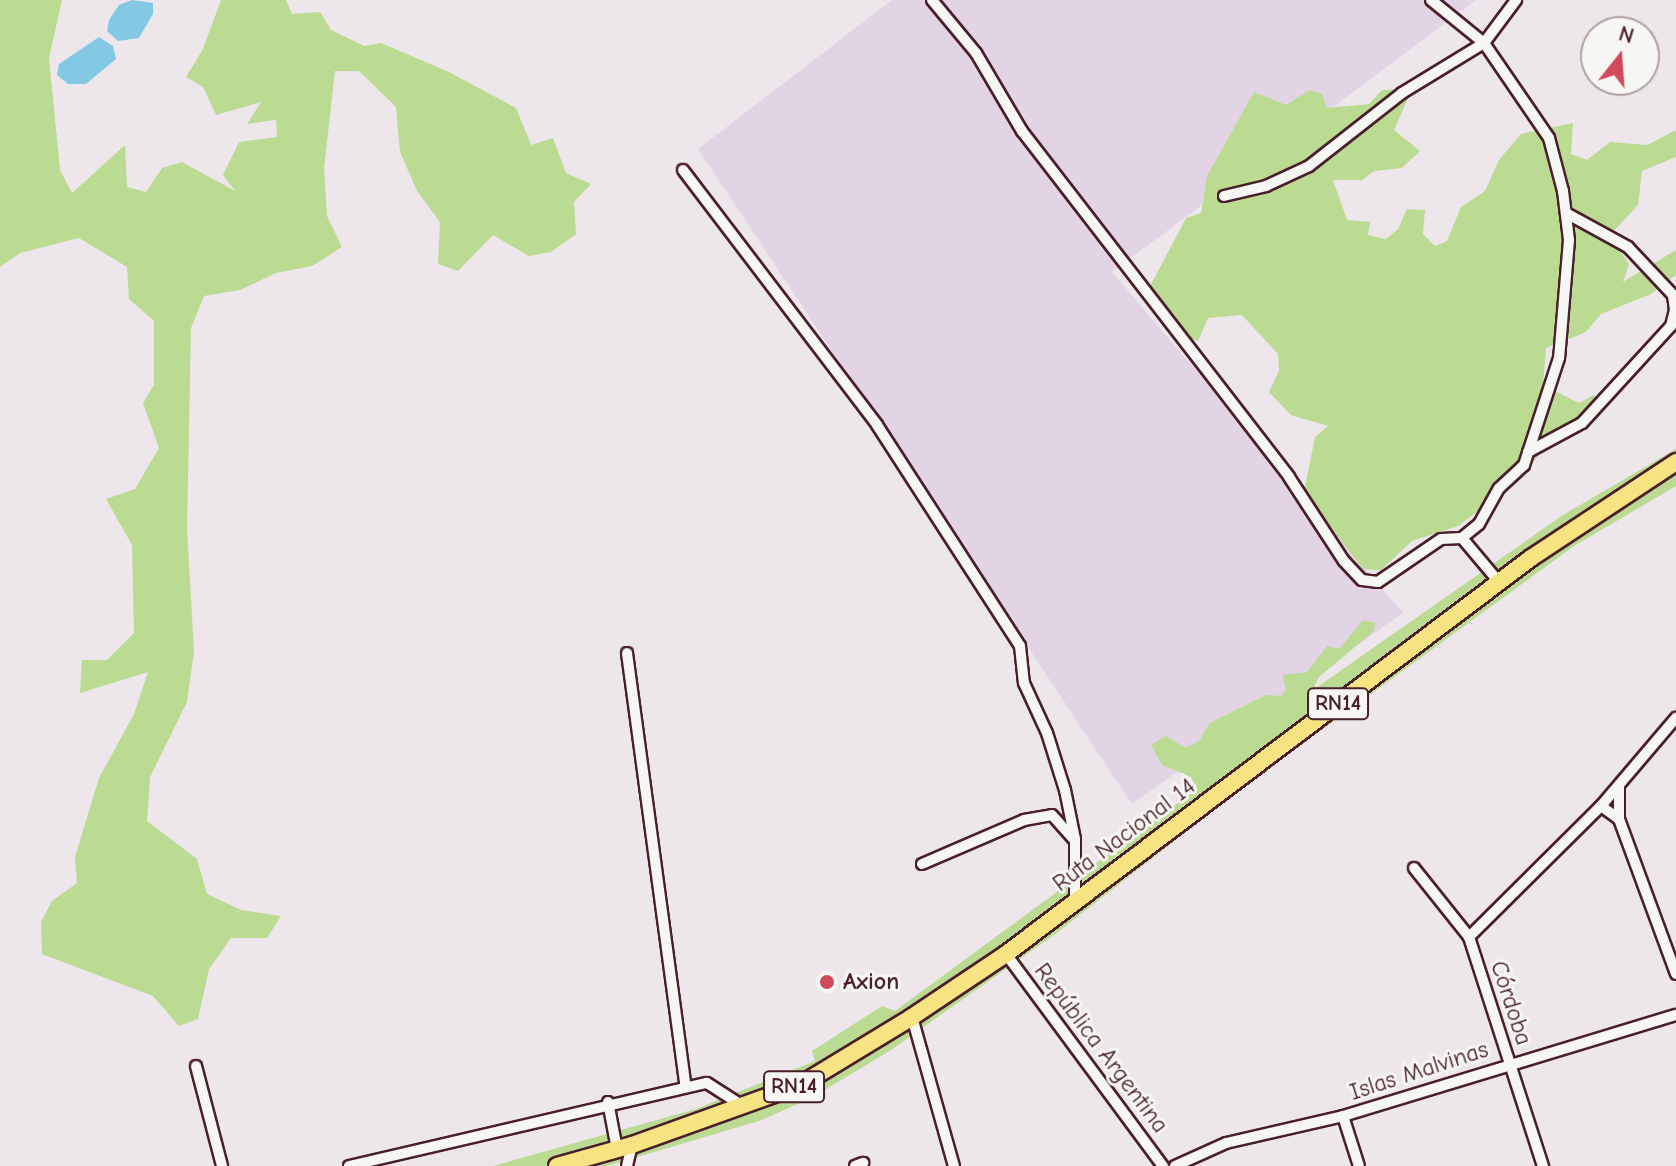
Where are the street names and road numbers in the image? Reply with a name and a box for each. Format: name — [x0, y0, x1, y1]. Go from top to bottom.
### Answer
road number: RN14 — [1306, 686, 1370, 722]
street label: Ruta Nacional 14 — [1047, 772, 1201, 898]
street label: República Argentina — [1028, 957, 1174, 1139]
street label: Córdoba — [1484, 957, 1538, 1049]
street label: Islas Malvinas — [1346, 1035, 1492, 1107]
road number: RN14 — [762, 1069, 826, 1105]

